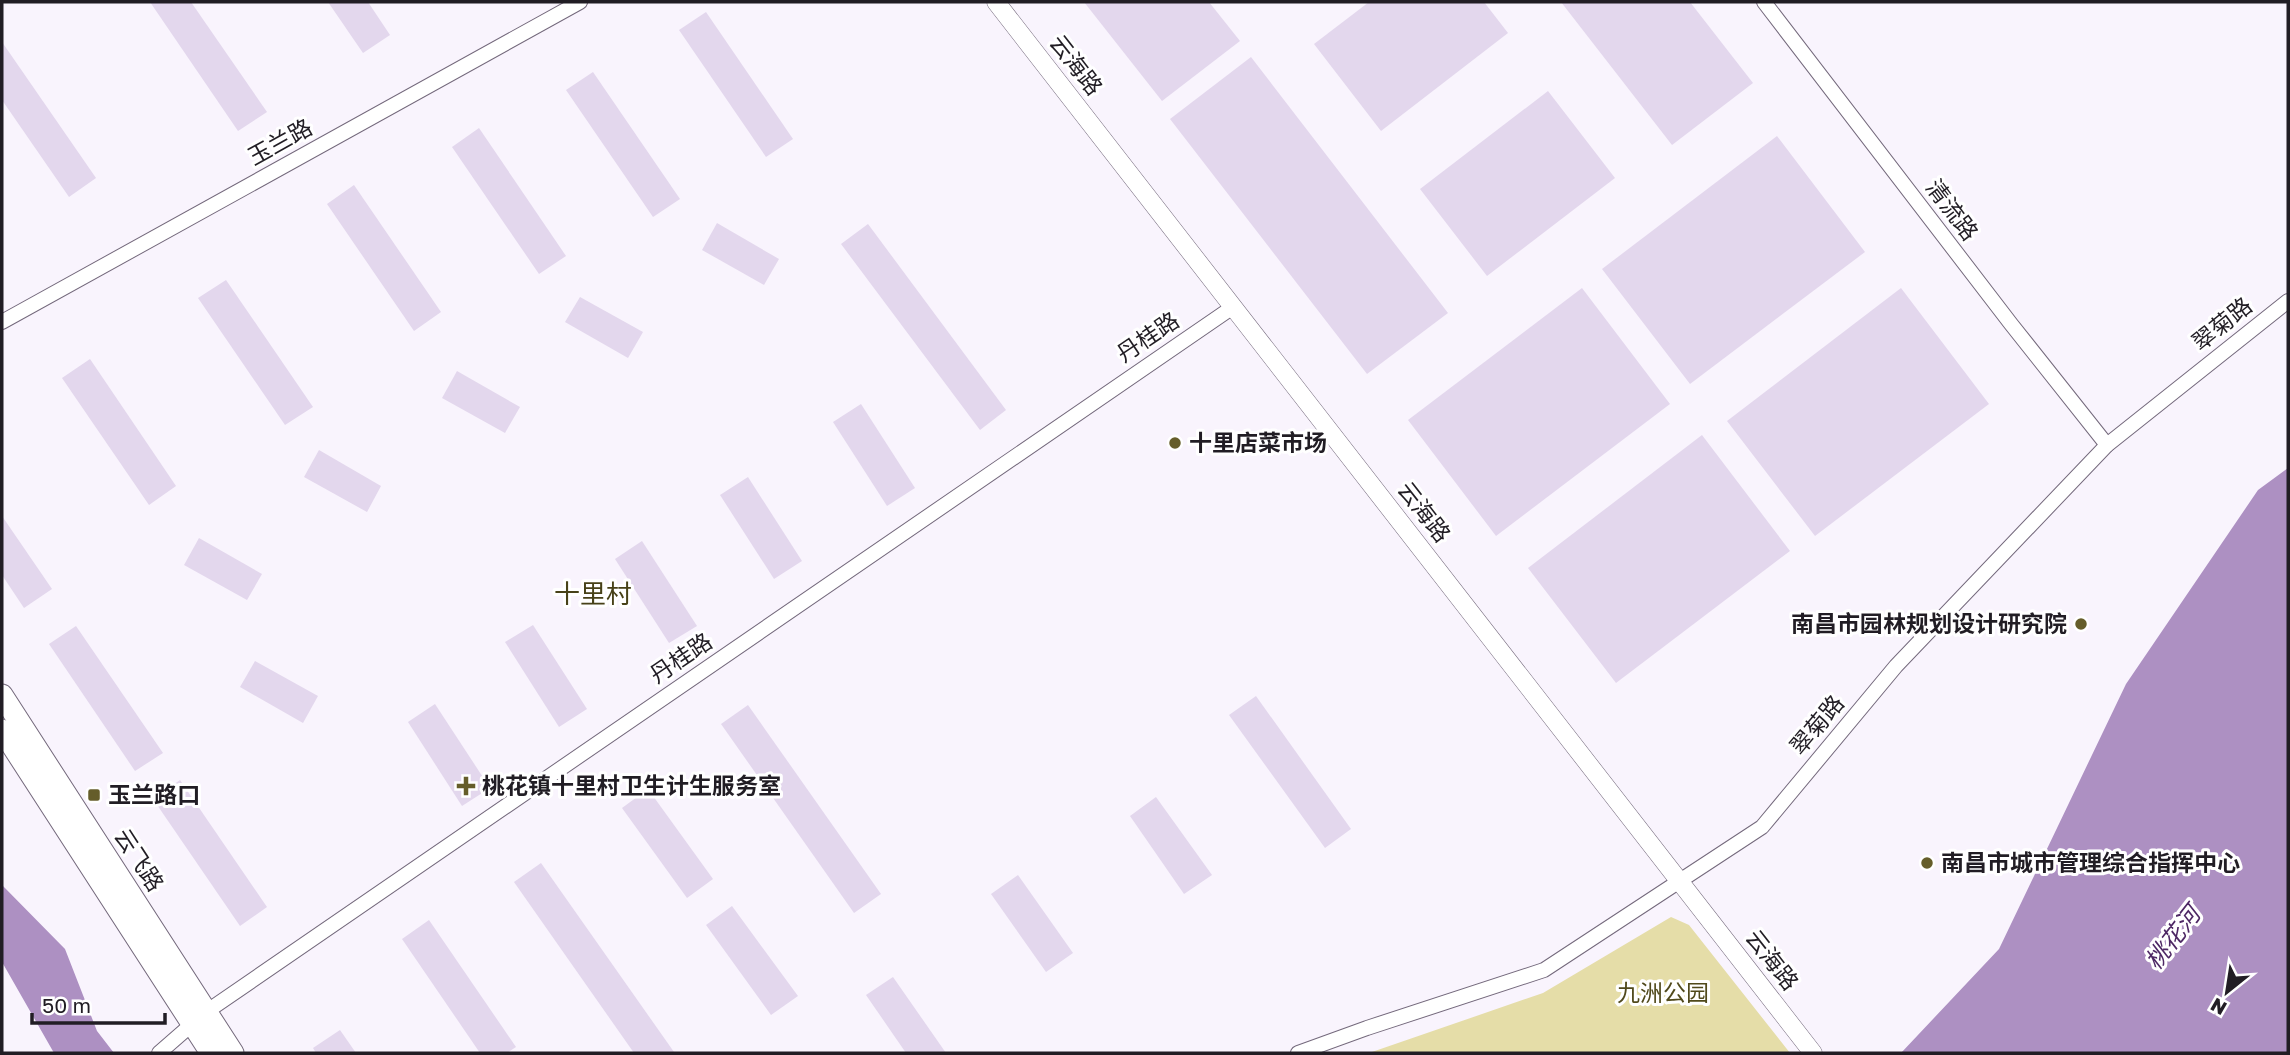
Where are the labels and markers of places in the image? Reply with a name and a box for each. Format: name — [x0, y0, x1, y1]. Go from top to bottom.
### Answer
place label: 十里店菜市场 — [1189, 428, 1327, 456]
marker: 十里店菜市场 — [1167, 435, 1183, 451]
place label: 南昌市园林规划设计研究院 — [1791, 609, 2067, 637]
marker: 南昌市园林规划设计研究院 — [2073, 616, 2089, 632]
place label: 桃花镇十里村卫生计生服务室 — [482, 771, 781, 799]
marker: 桃花镇十里村卫生计生服务室 — [456, 776, 476, 796]
place label: 玉兰路口 — [108, 780, 200, 808]
marker: 玉兰路口 — [86, 787, 102, 803]
place label: 南昌市城市管理综合指挥中心 — [1941, 848, 2240, 876]
marker: 南昌市城市管理综合指挥中心 — [1919, 855, 1935, 871]

